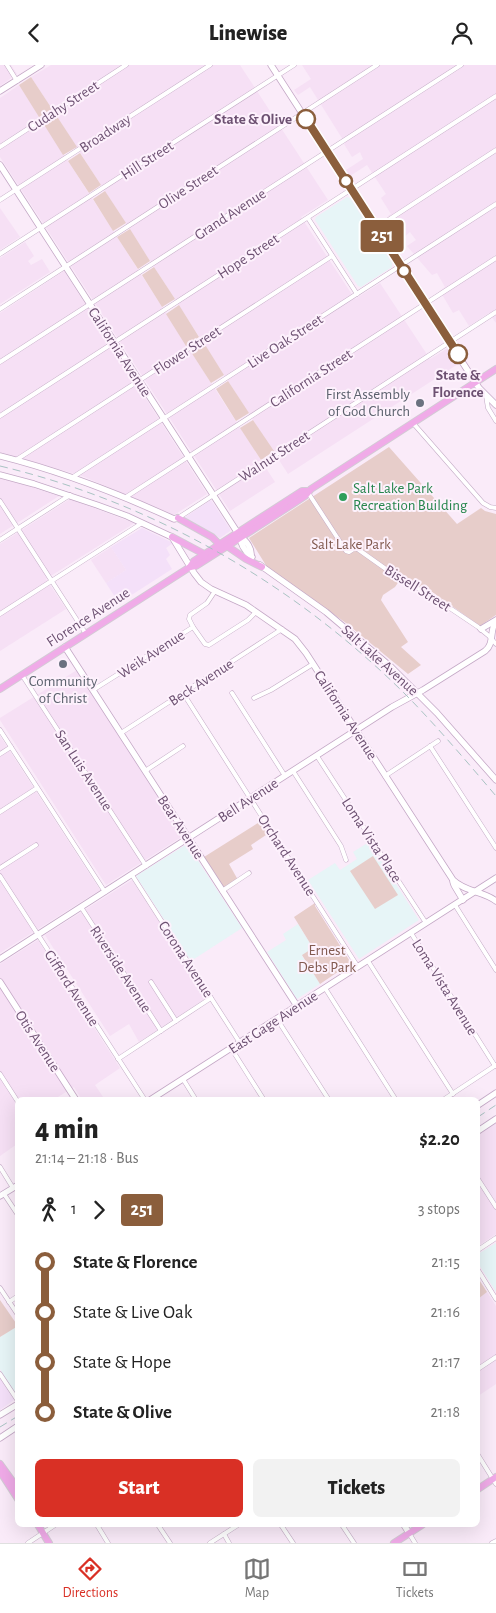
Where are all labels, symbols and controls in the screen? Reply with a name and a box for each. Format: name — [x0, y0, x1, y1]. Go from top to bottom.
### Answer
icon: back — [20, 19, 48, 47]
icon: person — [448, 19, 476, 47]
text: Linewise — [209, 22, 287, 44]
street label: Cudahy Street — [25, 78, 102, 135]
marker: State & Olive — [296, 109, 316, 129]
street label: Broadway — [77, 111, 134, 155]
place label: State & Olive — [214, 112, 292, 127]
street label: Hill Street — [118, 138, 176, 183]
street label: Olive Street — [156, 163, 221, 212]
unlabelled marker — [339, 174, 353, 188]
street label: Grand Avenue — [192, 186, 269, 243]
line badge: 251 — [353, 220, 411, 252]
text: 251 — [371, 227, 393, 245]
street label: Hope Street — [215, 231, 282, 282]
unlabelled marker — [397, 264, 411, 278]
street label: California Avenue — [85, 305, 154, 400]
street label: Live Oak Street — [245, 311, 326, 371]
street label: Flower Street — [151, 323, 224, 378]
marker: State & Florence — [448, 344, 468, 364]
street label: California Street — [268, 346, 355, 410]
place label: State & Florence — [432, 368, 484, 400]
place label: First Assembly of God Church — [326, 387, 411, 419]
marker: First Assembly of God Church — [414, 397, 426, 409]
street label: Walnut Street — [236, 428, 313, 485]
place label: Salt Lake Park Recreation Building — [353, 481, 468, 513]
marker: Salt Lake Park Recreation Building — [337, 491, 349, 503]
park label: Salt Lake Park — [311, 537, 391, 552]
street label: Bissell Street — [382, 562, 454, 615]
street label: Florence Avenue — [44, 585, 133, 650]
street label: Salt Lake Avenue — [338, 622, 421, 699]
street label: Weik Avenue — [115, 627, 187, 681]
street label: Beck Avenue — [166, 656, 236, 709]
marker: Community of Christ — [57, 658, 69, 670]
street label: California Avenue — [311, 668, 380, 763]
place label: Community of Christ — [29, 674, 98, 706]
street label: San Luis Avenue — [52, 727, 115, 813]
street label: Bell Avenue — [215, 775, 281, 825]
street label: Bear Avenue — [155, 793, 207, 862]
street label: Loma Vista Place — [339, 795, 404, 885]
street label: Orchard Avenue — [255, 812, 318, 899]
street label: Corona Avenue — [155, 918, 216, 1000]
street label: Riverside Avenue — [87, 923, 154, 1015]
street label: Loma Vista Avenue — [409, 937, 480, 1038]
park label: Ernest Debs Park — [298, 943, 356, 975]
street label: Gifford Avenue — [41, 948, 102, 1029]
street label: East Gage Avenue — [226, 988, 321, 1057]
street label: Otis Avenue — [12, 1008, 63, 1075]
text: 4 min — [35, 1116, 99, 1144]
text: $2.20 — [419, 1130, 460, 1149]
text: 21:14 – 21:18 · Bus — [35, 1150, 139, 1166]
icon: walk — [35, 1196, 63, 1224]
icon: forward — [85, 1196, 113, 1224]
text: 1 — [71, 1201, 77, 1217]
text: 251 — [131, 1201, 153, 1219]
text: 3 stops — [418, 1201, 460, 1217]
text: State & Florence — [73, 1253, 198, 1272]
text: 21:15 — [431, 1254, 460, 1270]
text: State & Live Oak — [73, 1303, 192, 1322]
text: 21:16 — [431, 1304, 460, 1320]
text: State & Hope — [73, 1353, 171, 1372]
text: 21:17 — [431, 1354, 460, 1370]
text: State & Olive — [73, 1403, 172, 1422]
text: 21:18 — [430, 1404, 460, 1420]
button: Start — [35, 1459, 243, 1517]
button: Tickets — [253, 1459, 460, 1517]
tab: Directions — [62, 1555, 118, 1602]
tab: Map — [243, 1555, 271, 1602]
tab: Tickets — [396, 1555, 434, 1602]

